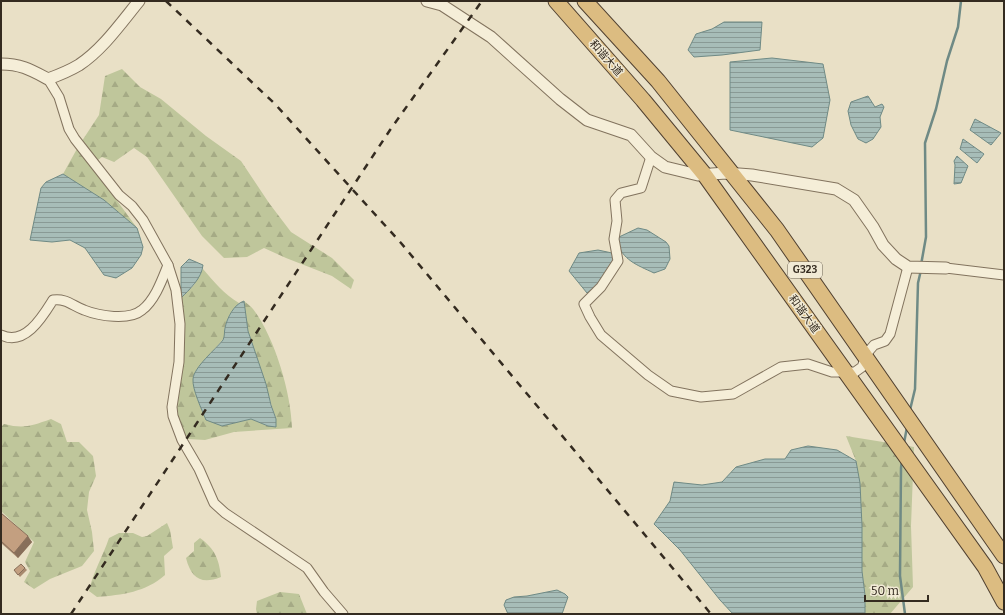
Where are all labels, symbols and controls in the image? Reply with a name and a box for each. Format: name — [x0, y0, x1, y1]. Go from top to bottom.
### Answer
street label: 和谐大道 — [587, 37, 625, 79]
road number: G323 — [788, 262, 822, 278]
street label: 和谐大道 — [786, 292, 822, 336]
scale bar — [865, 577, 928, 603]
text: 50 m — [871, 584, 900, 598]

